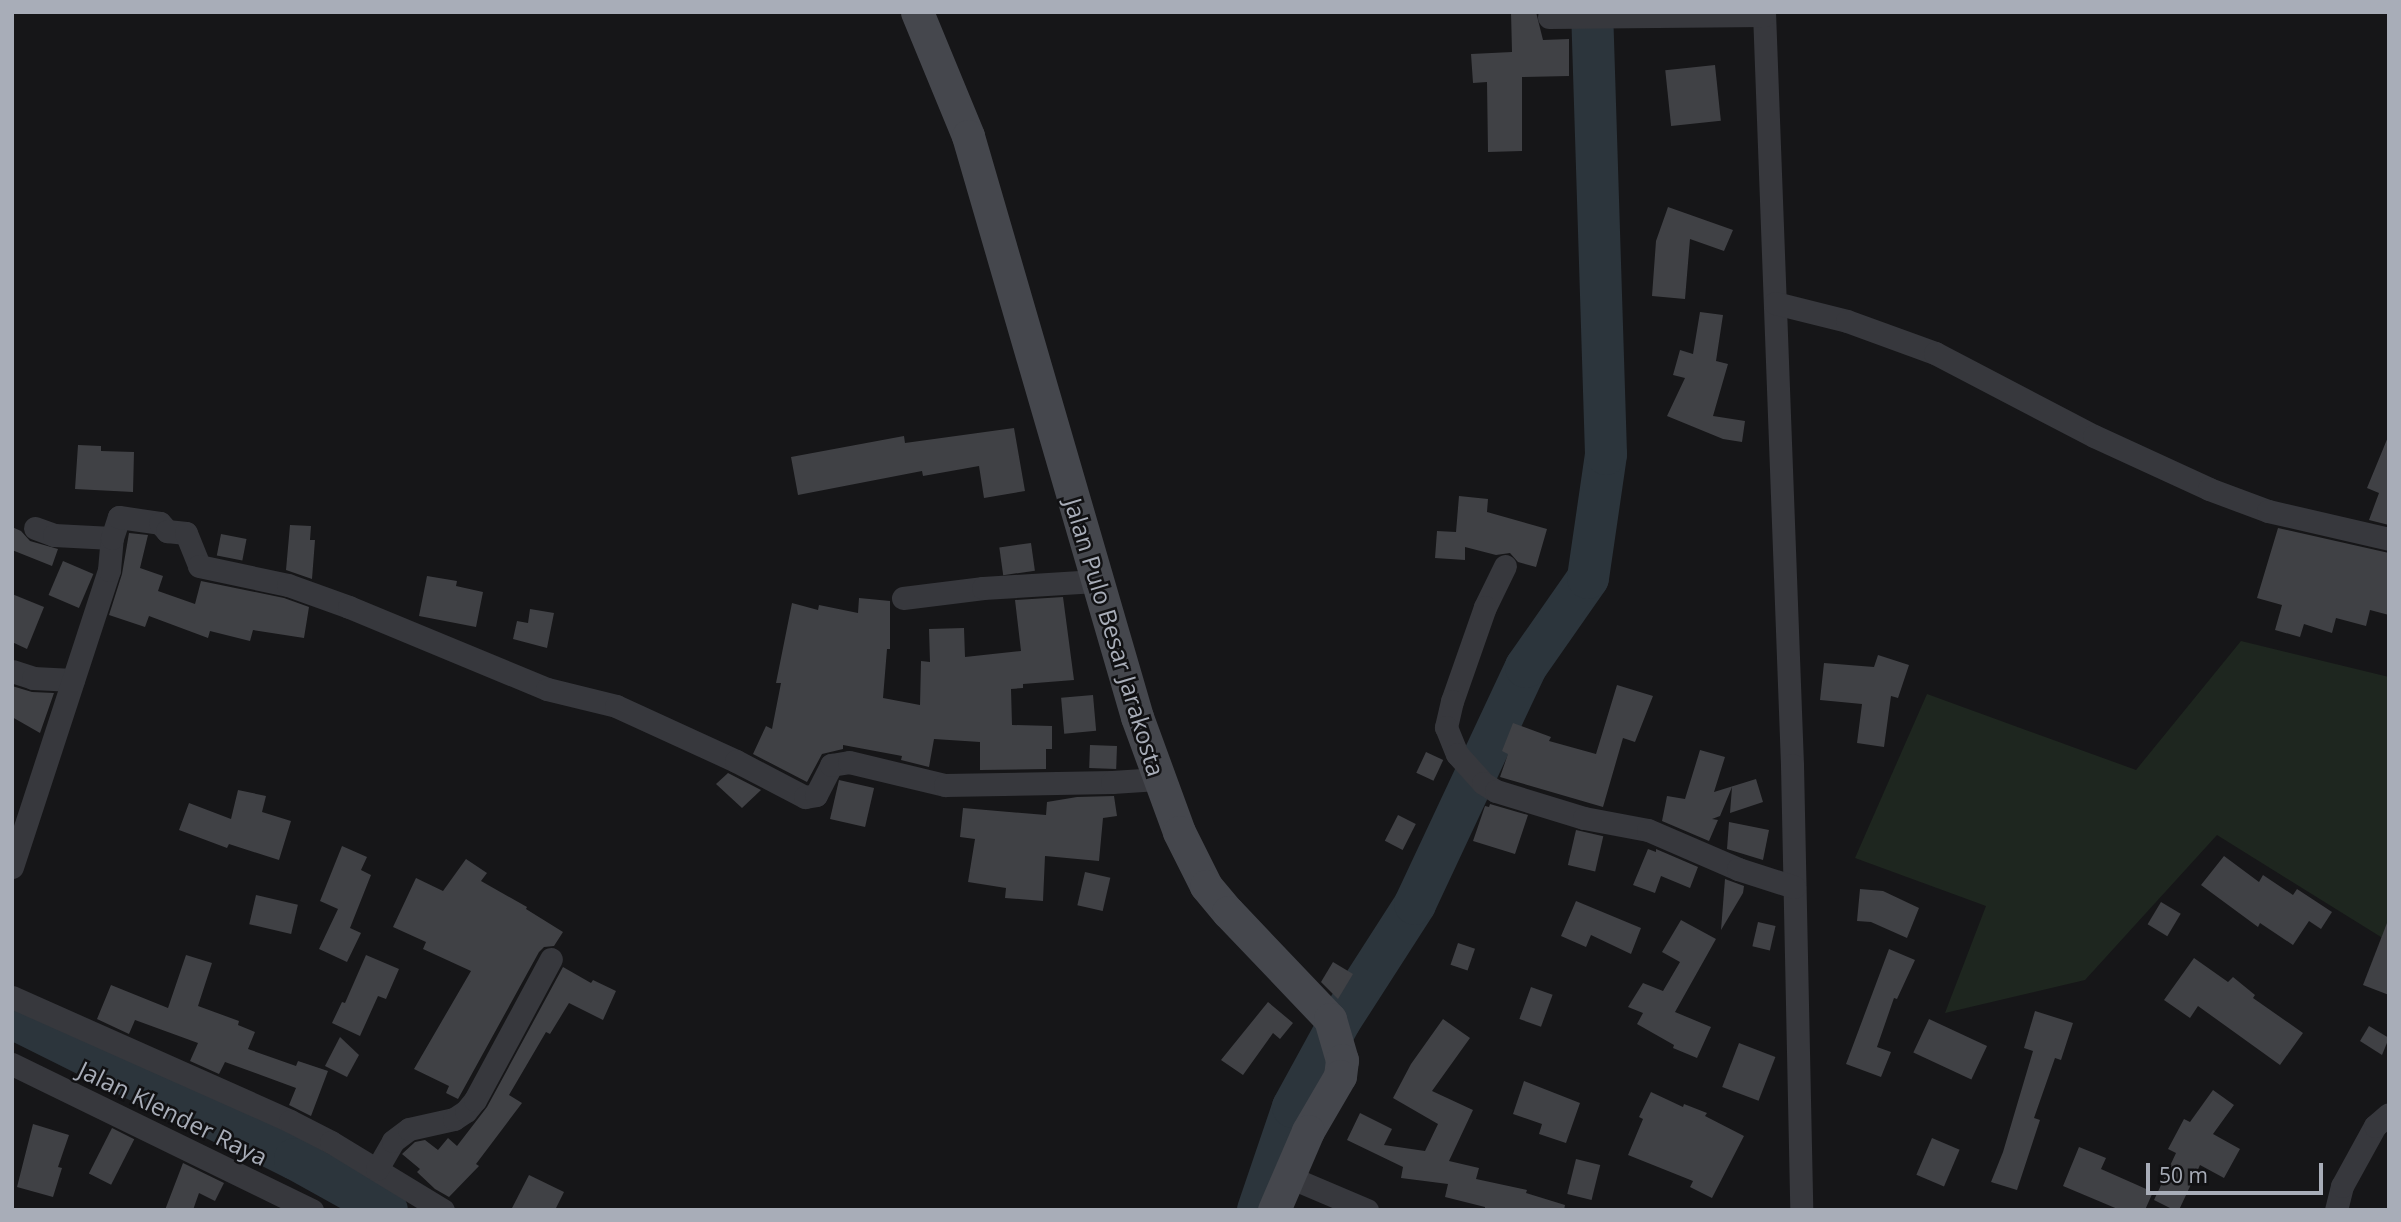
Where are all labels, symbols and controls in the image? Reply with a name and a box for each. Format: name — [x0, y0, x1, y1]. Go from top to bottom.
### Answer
street label: Jalan Pulo Besar Jarakosta — [1059, 495, 1171, 779]
street label: Jalan Klender Raya — [74, 1055, 272, 1171]
scale bar — [2149, 1148, 2326, 1192]
text: 50 m — [2159, 1161, 2208, 1189]

